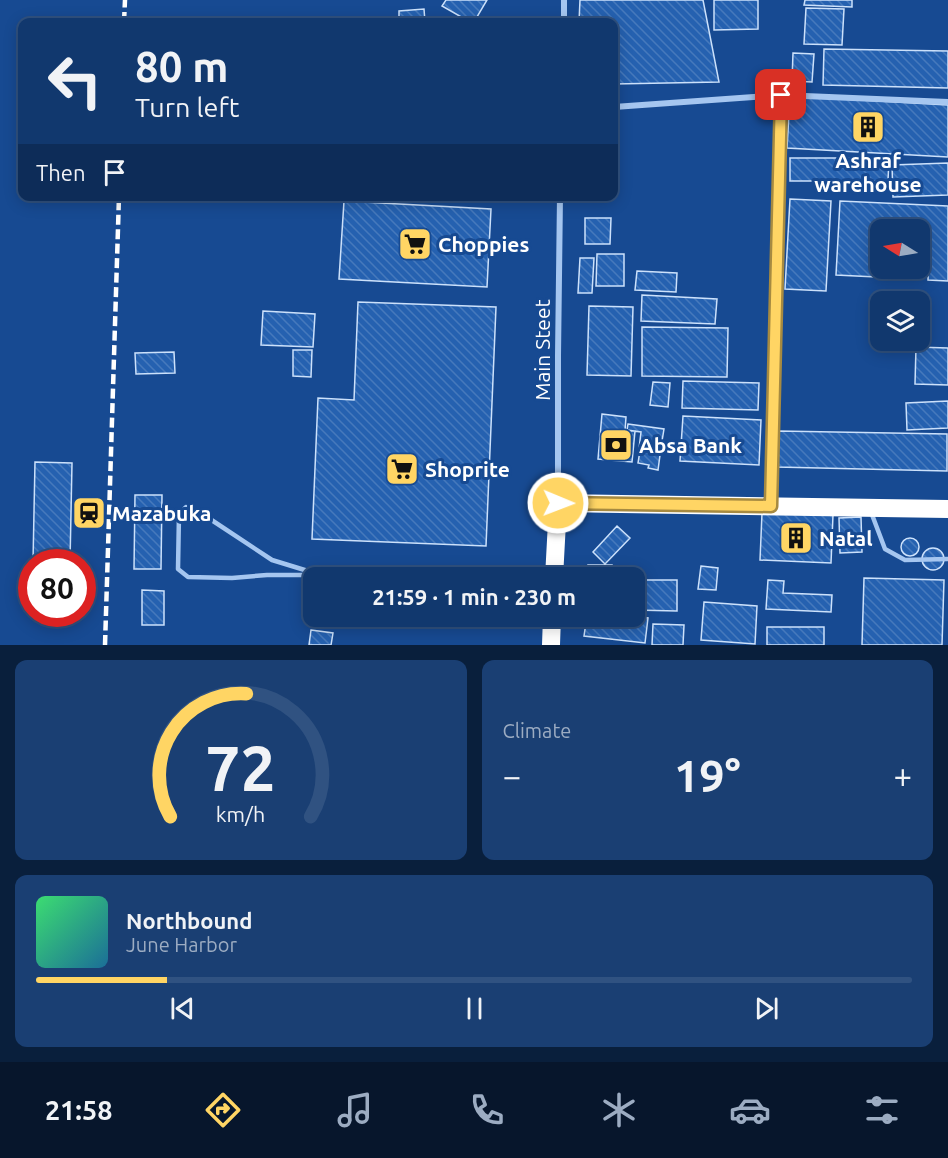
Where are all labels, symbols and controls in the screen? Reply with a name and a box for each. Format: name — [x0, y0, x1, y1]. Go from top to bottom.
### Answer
icon: left — [36, 42, 114, 120]
text: 80 m — [135, 43, 229, 90]
pin — [755, 69, 806, 120]
icon: arrive — [764, 78, 797, 111]
text: Turn left — [135, 92, 239, 122]
building icon: Ashraf warehouse — [850, 109, 886, 145]
place label: Ashraf warehouse — [814, 148, 922, 196]
icon: arrive — [98, 156, 131, 189]
text: Then — [36, 160, 86, 185]
north arrow — [870, 219, 930, 279]
map controls — [870, 219, 930, 351]
supermarket icon: Choppies — [397, 226, 433, 262]
place label: Choppies — [438, 232, 529, 256]
button: layers — [870, 291, 930, 351]
street label: Main Steet — [530, 299, 554, 401]
bank icon: Absa Bank — [598, 427, 634, 463]
place label: Absa Bank — [639, 433, 742, 457]
supermarket icon: Shoprite — [384, 451, 420, 487]
place label: Shoprite — [425, 457, 510, 481]
position arrow — [526, 471, 590, 535]
station icon: Mazabuka — [71, 495, 107, 531]
place label: Mazabuka — [112, 501, 211, 525]
building icon: Natal — [778, 520, 814, 556]
place label: Natal — [819, 526, 873, 550]
speed limit sign: 80 — [18, 549, 96, 627]
text: 21:59 · 1 min · 230 m — [372, 584, 576, 609]
text: Climate — [503, 719, 571, 742]
text: 72 — [206, 733, 276, 803]
text: 19° — [674, 750, 741, 801]
text: − — [503, 757, 521, 794]
text: + — [893, 757, 912, 794]
text: km/h — [216, 802, 265, 826]
text: Northbound — [126, 908, 252, 933]
text: June Harbor — [126, 933, 237, 956]
icon: previous — [166, 992, 199, 1025]
icon: pause — [458, 992, 491, 1025]
icon: next — [750, 992, 783, 1025]
icon: directions — [202, 1089, 244, 1131]
icon: music — [334, 1089, 376, 1131]
icon: phone — [466, 1089, 508, 1131]
icon: climate — [598, 1089, 640, 1131]
icon: car — [729, 1089, 771, 1131]
icon: filters — [861, 1089, 903, 1131]
text: 21:58 — [45, 1095, 112, 1125]

